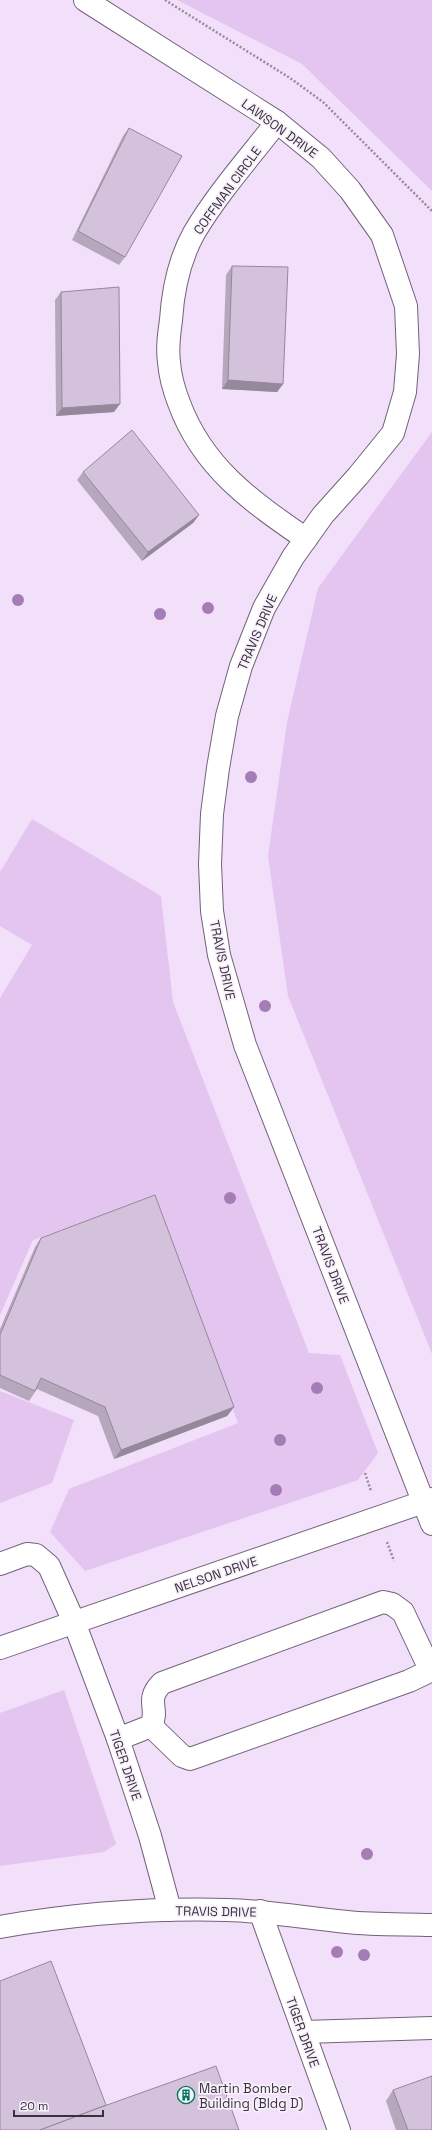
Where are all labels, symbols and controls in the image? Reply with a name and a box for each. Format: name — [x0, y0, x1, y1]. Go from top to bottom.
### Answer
street label: LAWSON DRIVE — [238, 95, 321, 162]
street label: COFFMAN CIRCLE — [190, 143, 265, 238]
street label: TRAVIS DRIVE — [234, 591, 281, 673]
street label: TRAVIS DRIVE — [206, 919, 239, 1002]
street label: TRAVIS DRIVE — [308, 1224, 353, 1306]
street label: NELSON DRIVE — [172, 1552, 260, 1597]
street label: TIGER DRIVE — [106, 1728, 146, 1803]
street label: TRAVIS DRIVE — [175, 1902, 257, 1921]
street label: TIGER DRIVE — [282, 1995, 323, 2070]
place label: Martin Bomber Building (Bldg D) — [199, 2080, 303, 2112]
building icon: Martin Bomber Building (Bldg D) — [176, 2085, 196, 2105]
scale bar — [14, 2092, 103, 2118]
text: 20 m — [20, 2098, 48, 2114]

